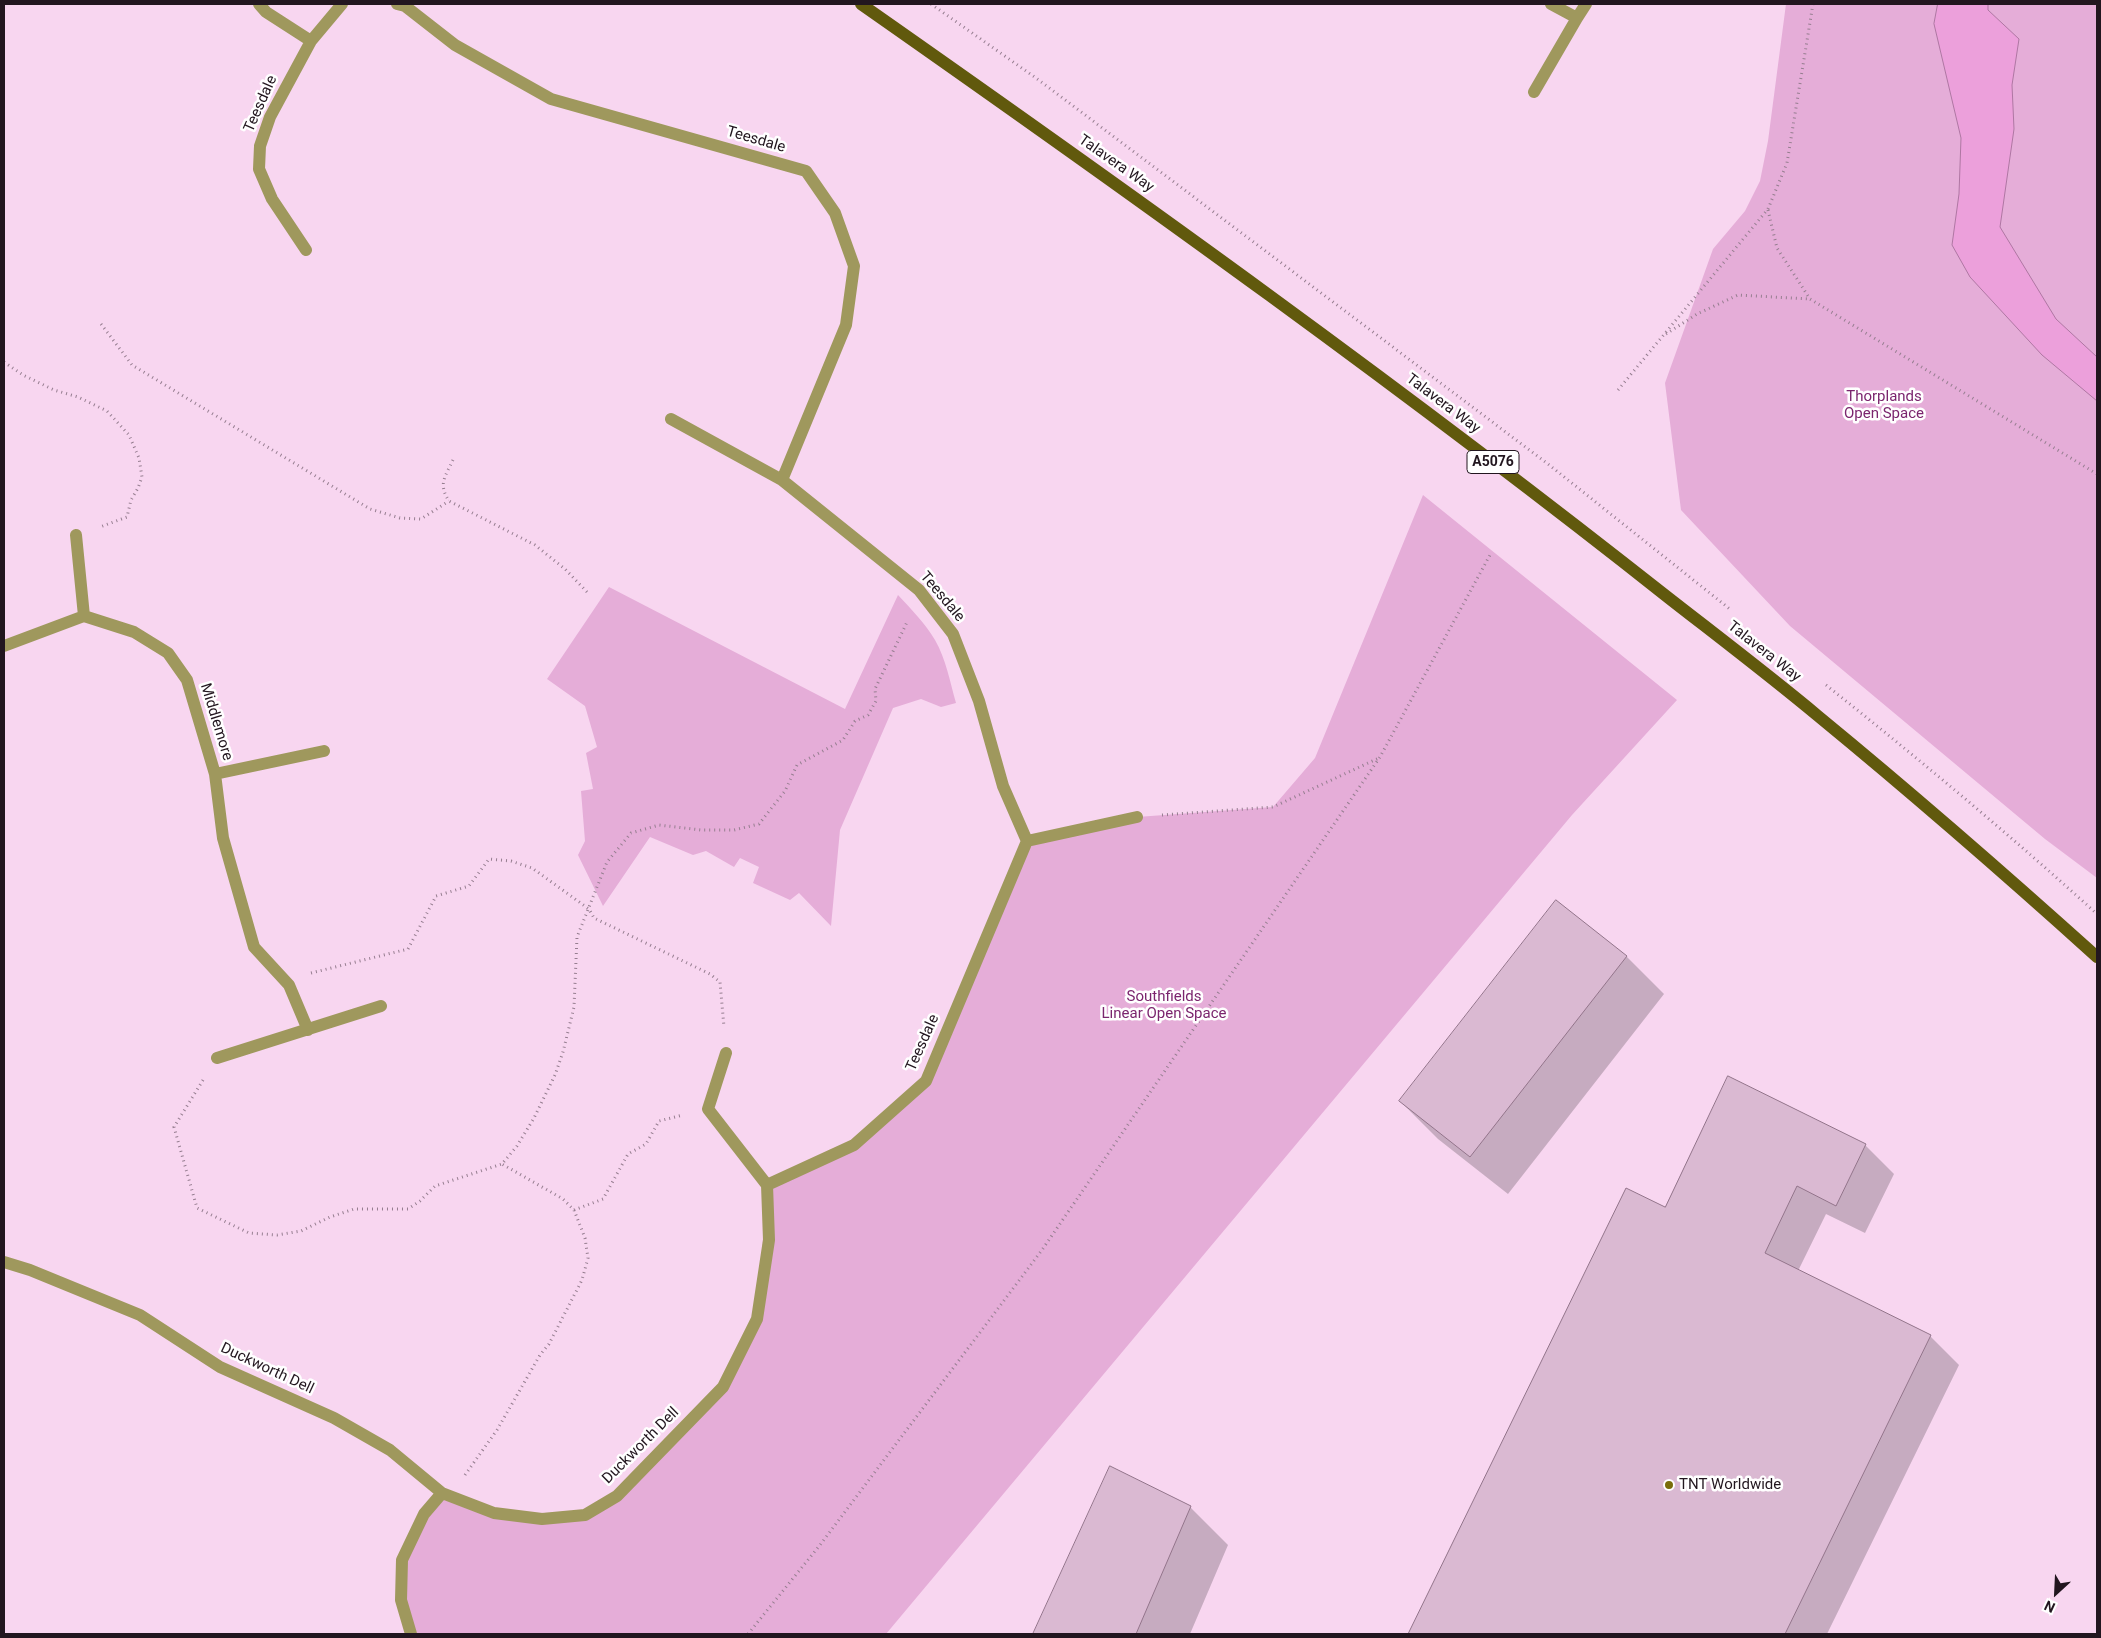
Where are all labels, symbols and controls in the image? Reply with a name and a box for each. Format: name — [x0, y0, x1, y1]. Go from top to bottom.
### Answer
street label: Teesdale — [241, 73, 281, 135]
street label: Teesdale — [725, 123, 787, 157]
street label: Talavera Way — [1075, 131, 1157, 197]
street label: Talavera Way — [1402, 370, 1484, 438]
park label: Thorplands Open Space — [1844, 388, 1924, 423]
road number: A5076 — [1467, 451, 1519, 474]
street label: Teesdale — [916, 568, 968, 626]
street label: Talavera Way — [1724, 618, 1804, 686]
street label: Middlemore — [196, 681, 236, 763]
park label: Southfields Linear Open Space — [1102, 988, 1226, 1023]
street label: Teesdale — [903, 1012, 943, 1074]
street label: Duckworth Dell — [218, 1340, 316, 1398]
street label: Duckworth Dell — [599, 1404, 683, 1488]
place label: TNT Worldwide — [1679, 1476, 1781, 1494]
marker: TNT Worldwide — [1663, 1479, 1675, 1491]
north arrow — [2031, 1568, 2081, 1618]
text: N — [2042, 1597, 2058, 1616]

